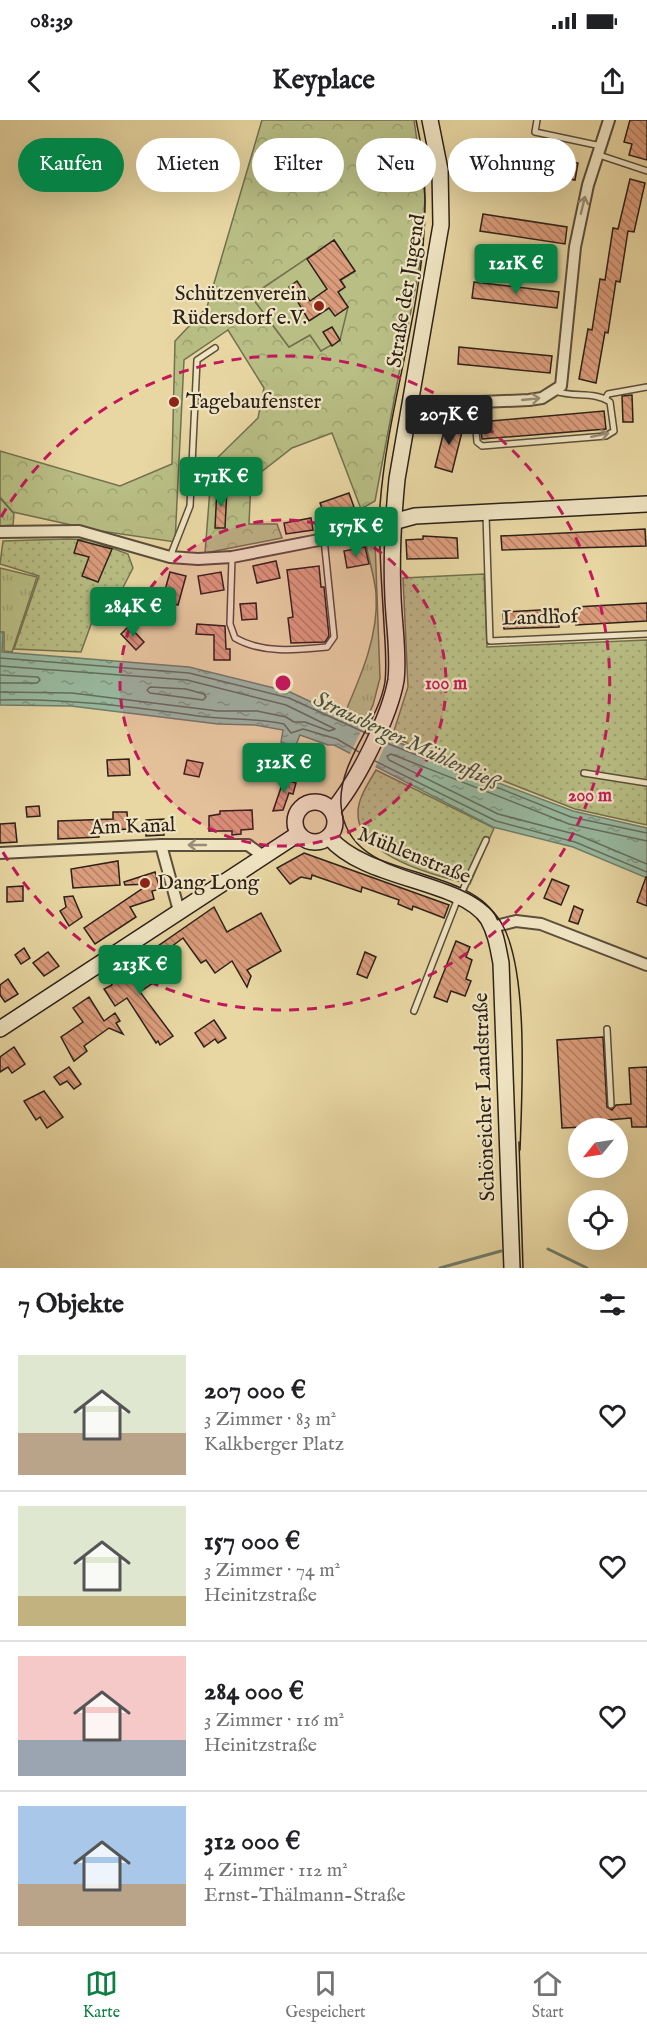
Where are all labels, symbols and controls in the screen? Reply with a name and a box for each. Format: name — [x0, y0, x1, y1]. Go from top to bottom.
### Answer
text: 08:39 — [30, 7, 73, 35]
text: Keyplace — [272, 64, 375, 98]
icon: back — [18, 65, 51, 98]
icon: share — [596, 65, 629, 98]
chip: Kaufen — [18, 138, 124, 192]
chip: Mieten — [136, 138, 240, 192]
chip: Filter — [252, 138, 344, 192]
chip: Neu — [356, 138, 436, 192]
chip: Wohnung — [448, 138, 576, 192]
one-way arrow — [578, 196, 590, 215]
street label: Straße der Jugend — [382, 211, 433, 370]
pin: 121K € — [467, 244, 565, 295]
text: 121K € — [489, 251, 543, 276]
place label: Schützenverein Rüdersdorf e.V. — [172, 281, 307, 332]
marker: Schützenverein Rüdersdorf e.V. — [312, 299, 326, 313]
place label: Tagebaufenster — [186, 389, 322, 416]
one-way arrow — [521, 393, 541, 404]
marker: Tagebaufenster — [167, 395, 181, 409]
pin: 207K € — [400, 395, 498, 446]
text: 207K € — [419, 402, 479, 427]
one-way arrow — [590, 429, 609, 440]
pin: 171K € — [172, 457, 270, 508]
text: 171K € — [194, 464, 248, 489]
pin: 157K € — [307, 507, 405, 558]
text: 157K € — [329, 514, 383, 539]
pin: 284K € — [84, 587, 182, 638]
text: 284K € — [104, 594, 162, 619]
street label: Landhof — [501, 603, 582, 633]
centre of rings — [273, 673, 293, 693]
text: 100 m — [425, 673, 467, 696]
water label: Strausberger Mühlenfließ — [309, 686, 505, 797]
pin: 312K € — [235, 743, 333, 794]
text: 312K € — [257, 750, 311, 775]
text: 200 m — [568, 785, 612, 808]
street label: Am Kanal — [89, 812, 176, 842]
street label: Mühlenstraße — [353, 821, 475, 891]
one-way arrow — [187, 839, 207, 851]
place label: Dang Long — [157, 870, 260, 897]
marker: Dang Long — [138, 876, 152, 890]
pin: 213K € — [91, 945, 189, 996]
text: 213K € — [113, 952, 167, 977]
street label: Schöneicher Landstraße — [468, 992, 502, 1202]
north arrow — [568, 1118, 628, 1178]
map controls — [568, 1118, 628, 1250]
button: locate — [568, 1190, 628, 1250]
text: 7 Objekte — [18, 1288, 124, 1321]
icon: filters — [596, 1288, 629, 1321]
text: 207 000 € — [204, 1374, 306, 1407]
icon: home — [66, 1379, 138, 1451]
icon: heart — [596, 1399, 629, 1432]
text: 3 Zimmer · 83 m² — [204, 1407, 336, 1432]
text: Kalkberger Platz — [204, 1432, 344, 1457]
text: 157 000 € — [204, 1525, 300, 1558]
icon: home — [66, 1530, 138, 1602]
icon: heart — [596, 1550, 629, 1583]
text: 3 Zimmer · 74 m² — [204, 1558, 340, 1583]
text: Heinitzstraße — [204, 1583, 317, 1608]
text: 284 000 € — [204, 1675, 304, 1708]
icon: home — [66, 1680, 138, 1752]
icon: heart — [596, 1700, 629, 1733]
text: 3 Zimmer · 116 m² — [204, 1708, 344, 1733]
text: Heinitzstraße — [204, 1733, 317, 1758]
text: 312 000 € — [204, 1825, 301, 1858]
icon: home — [66, 1830, 138, 1902]
icon: heart — [596, 1850, 629, 1883]
text: 4 Zimmer · 112 m² — [204, 1858, 348, 1883]
text: Ernst-Thälmann-Straße — [204, 1883, 406, 1908]
tab: Karte — [83, 1967, 120, 2023]
tab: Gespeichert — [286, 1967, 366, 2023]
tab: Start — [531, 1967, 564, 2023]

